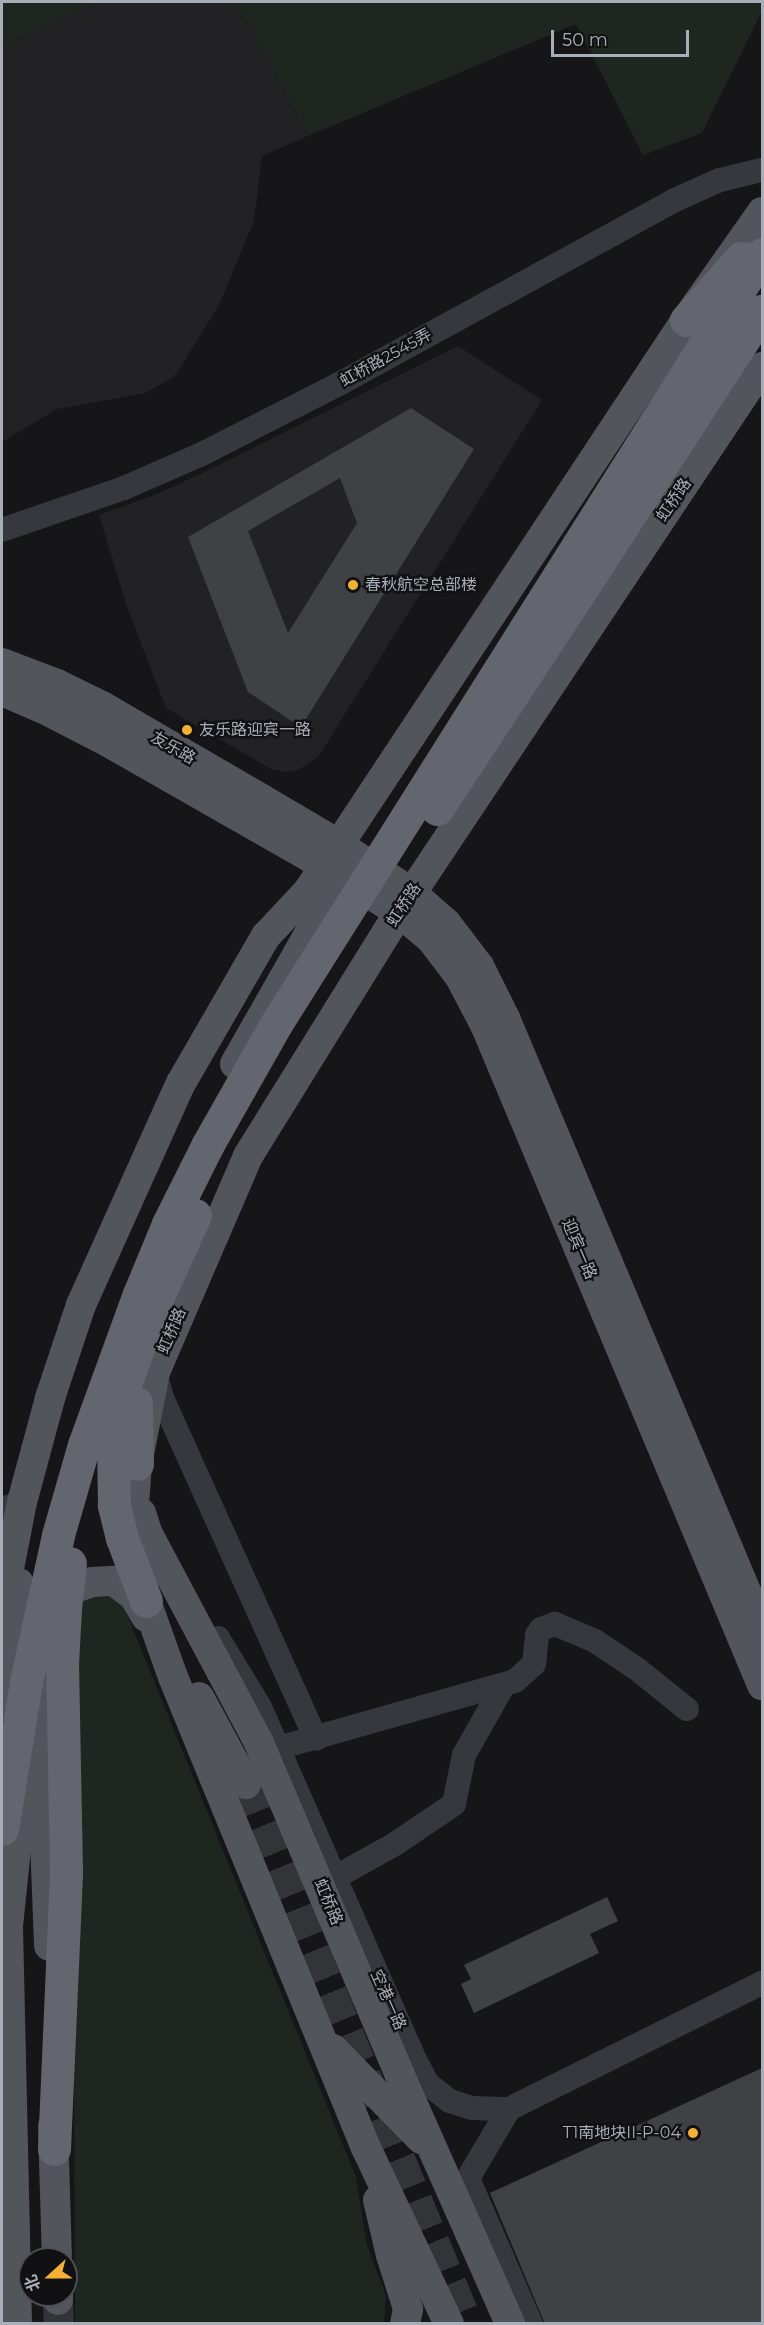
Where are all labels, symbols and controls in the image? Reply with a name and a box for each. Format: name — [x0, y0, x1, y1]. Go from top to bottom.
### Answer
scale bar — [554, 18, 692, 56]
text: 50 m — [562, 29, 608, 51]
street label: 虹桥路2545弄 — [337, 325, 435, 391]
street label: 虹桥路 — [653, 475, 695, 525]
place label: 春秋航空总部楼 — [365, 575, 477, 595]
marker: 春秋航空总部楼 — [346, 578, 360, 592]
place label: 友乐路迎宾一路 — [199, 720, 311, 740]
marker: 友乐路迎宾一路 — [180, 723, 194, 737]
street label: 友乐路 — [147, 728, 199, 768]
street label: 虹桥路 — [383, 880, 425, 930]
street label: 迎宾一路 — [558, 1216, 600, 1282]
street label: 虹桥路 — [154, 1305, 190, 1357]
street label: 虹桥路 — [310, 1876, 346, 1928]
street label: 空港一路 — [366, 1967, 410, 2033]
place label: T1南地块II-P-04 — [563, 2123, 681, 2143]
marker: T1南地块II-P-04 — [686, 2126, 700, 2140]
north arrow — [18, 2247, 78, 2307]
text: 北 — [21, 2272, 44, 2294]

